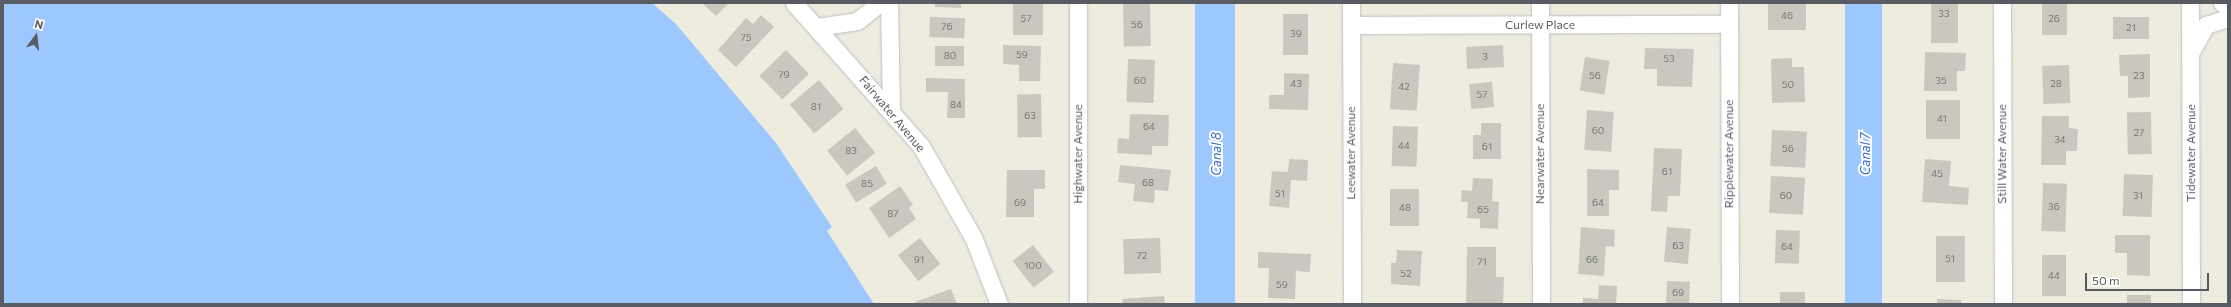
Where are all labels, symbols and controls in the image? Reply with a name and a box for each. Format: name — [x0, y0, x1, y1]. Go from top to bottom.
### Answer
house number: 33 — [1938, 8, 1950, 20]
house number: 46 — [1781, 10, 1793, 22]
house number: 57 — [1020, 13, 1032, 25]
house number: 26 — [2048, 13, 2060, 25]
north arrow — [16, 16, 56, 56]
text: N — [34, 17, 45, 31]
street label: Curlew Place — [1505, 18, 1575, 32]
house number: 56 — [1131, 19, 1143, 31]
house number: 76 — [941, 21, 953, 33]
house number: 21 — [2126, 22, 2136, 34]
house number: 39 — [1290, 28, 1302, 40]
house number: 75 — [741, 32, 751, 44]
house number: 59 — [1016, 49, 1028, 61]
house number: 80 — [944, 50, 956, 62]
house number: 3 — [1482, 51, 1488, 63]
house number: 53 — [1663, 53, 1675, 65]
house number: 79 — [778, 69, 790, 81]
house number: 56 — [1589, 70, 1601, 82]
house number: 23 — [2133, 70, 2145, 82]
street label: Fairwater Avenue — [856, 73, 928, 155]
house number: 60 — [1134, 75, 1146, 87]
house number: 35 — [1935, 75, 1947, 87]
house number: 43 — [1290, 78, 1302, 90]
house number: 28 — [2050, 78, 2062, 90]
house number: 50 — [1782, 79, 1794, 91]
house number: 42 — [1398, 81, 1410, 93]
house number: 57 — [1476, 89, 1488, 101]
house number: 84 — [950, 99, 962, 111]
street label: Ripplewater Avenue — [1722, 100, 1736, 208]
house number: 81 — [811, 101, 821, 113]
street label: Highwater Avenue — [1071, 104, 1085, 204]
street label: Nearwater Avenue — [1533, 104, 1547, 204]
street label: Still Water Avenue — [1995, 104, 2009, 204]
street label: Tidewater Avenue — [2184, 104, 2198, 202]
street label: Leewater Avenue — [1344, 106, 1358, 200]
house number: 63 — [1024, 110, 1036, 122]
house number: 41 — [1937, 113, 1947, 125]
house number: 64 — [1143, 121, 1155, 133]
house number: 60 — [1592, 125, 1604, 137]
house number: 27 — [2134, 127, 2144, 139]
water label: Canal 8 — [1208, 132, 1224, 176]
water label: Canal 7 — [1857, 133, 1873, 175]
house number: 34 — [2054, 134, 2066, 146]
house number: 44 — [1398, 140, 1410, 152]
house number: 61 — [1482, 141, 1492, 153]
house number: 56 — [1782, 143, 1794, 155]
house number: 83 — [845, 145, 857, 157]
house number: 61 — [1662, 166, 1672, 178]
house number: 45 — [1931, 168, 1943, 180]
house number: 68 — [1142, 177, 1154, 189]
house number: 85 — [861, 178, 873, 190]
house number: 51 — [1275, 188, 1285, 200]
house number: 60 — [1780, 190, 1792, 202]
house number: 31 — [2133, 190, 2143, 202]
house number: 69 — [1014, 197, 1026, 209]
house number: 64 — [1592, 197, 1604, 209]
house number: 36 — [2048, 201, 2060, 213]
house number: 48 — [1399, 202, 1411, 214]
house number: 65 — [1477, 204, 1489, 216]
house number: 87 — [887, 208, 899, 220]
house number: 63 — [1672, 240, 1684, 252]
house number: 64 — [1781, 241, 1793, 253]
house number: 72 — [1137, 250, 1147, 262]
house number: 51 — [1945, 253, 1955, 265]
house number: 91 — [914, 254, 924, 266]
house number: 66 — [1586, 254, 1598, 266]
house number: 71 — [1477, 256, 1487, 268]
house number: 100 — [1024, 260, 1042, 272]
scale bar — [2087, 265, 2211, 291]
house number: 52 — [1400, 268, 1412, 280]
house number: 44 — [2048, 270, 2060, 282]
text: 50 m — [2092, 273, 2120, 287]
house number: 59 — [1276, 279, 1288, 291]
house number: 69 — [1672, 287, 1684, 299]

